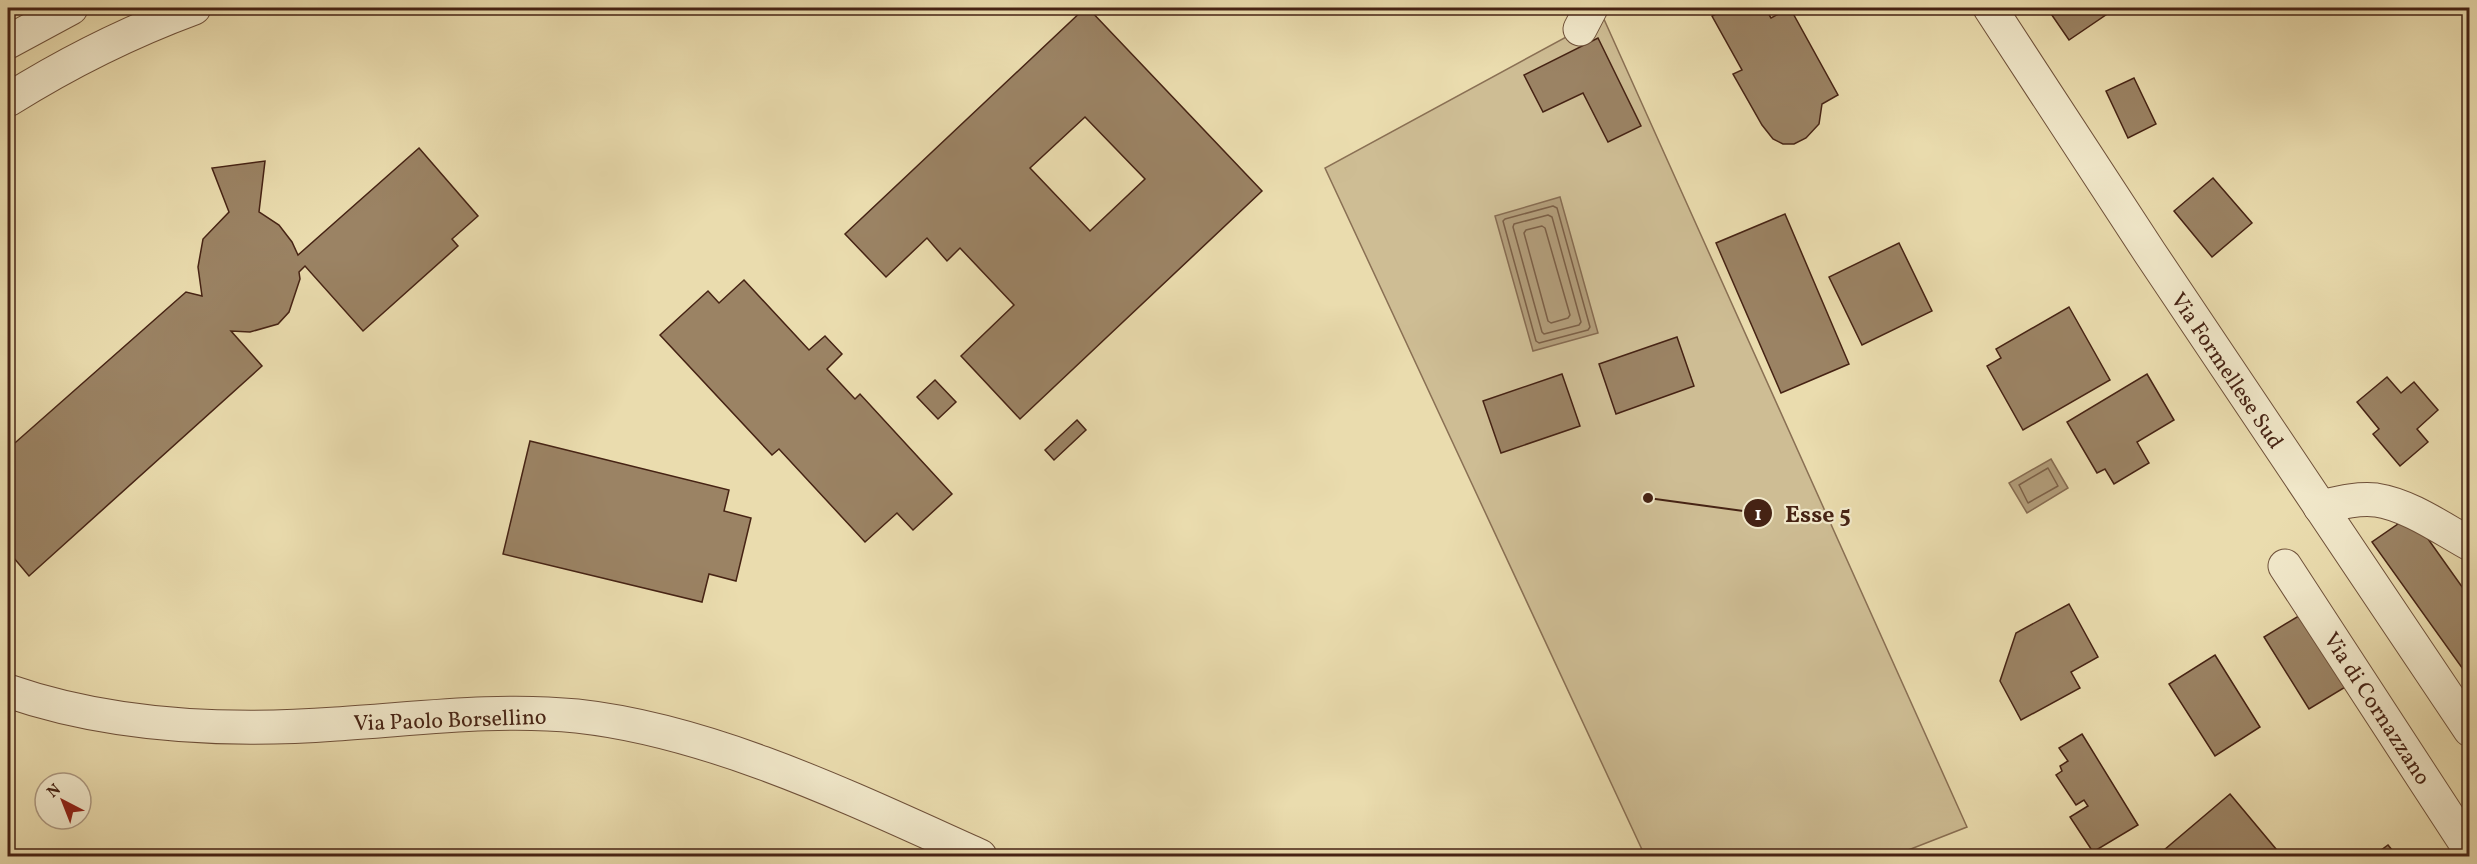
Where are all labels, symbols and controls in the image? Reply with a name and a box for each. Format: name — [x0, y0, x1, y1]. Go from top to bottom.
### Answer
street label: Via Formellese Sud — [2162, 287, 2290, 456]
callout: Esse 5 — [1743, 492, 1863, 534]
text: Esse 5 — [1785, 499, 1851, 533]
text: 1 — [1754, 503, 1762, 528]
street label: Via di Cornazzano — [2315, 627, 2437, 792]
street label: Via Paolo Borsellino — [353, 703, 547, 740]
north arrow — [33, 771, 93, 831]
text: N — [43, 779, 66, 803]

